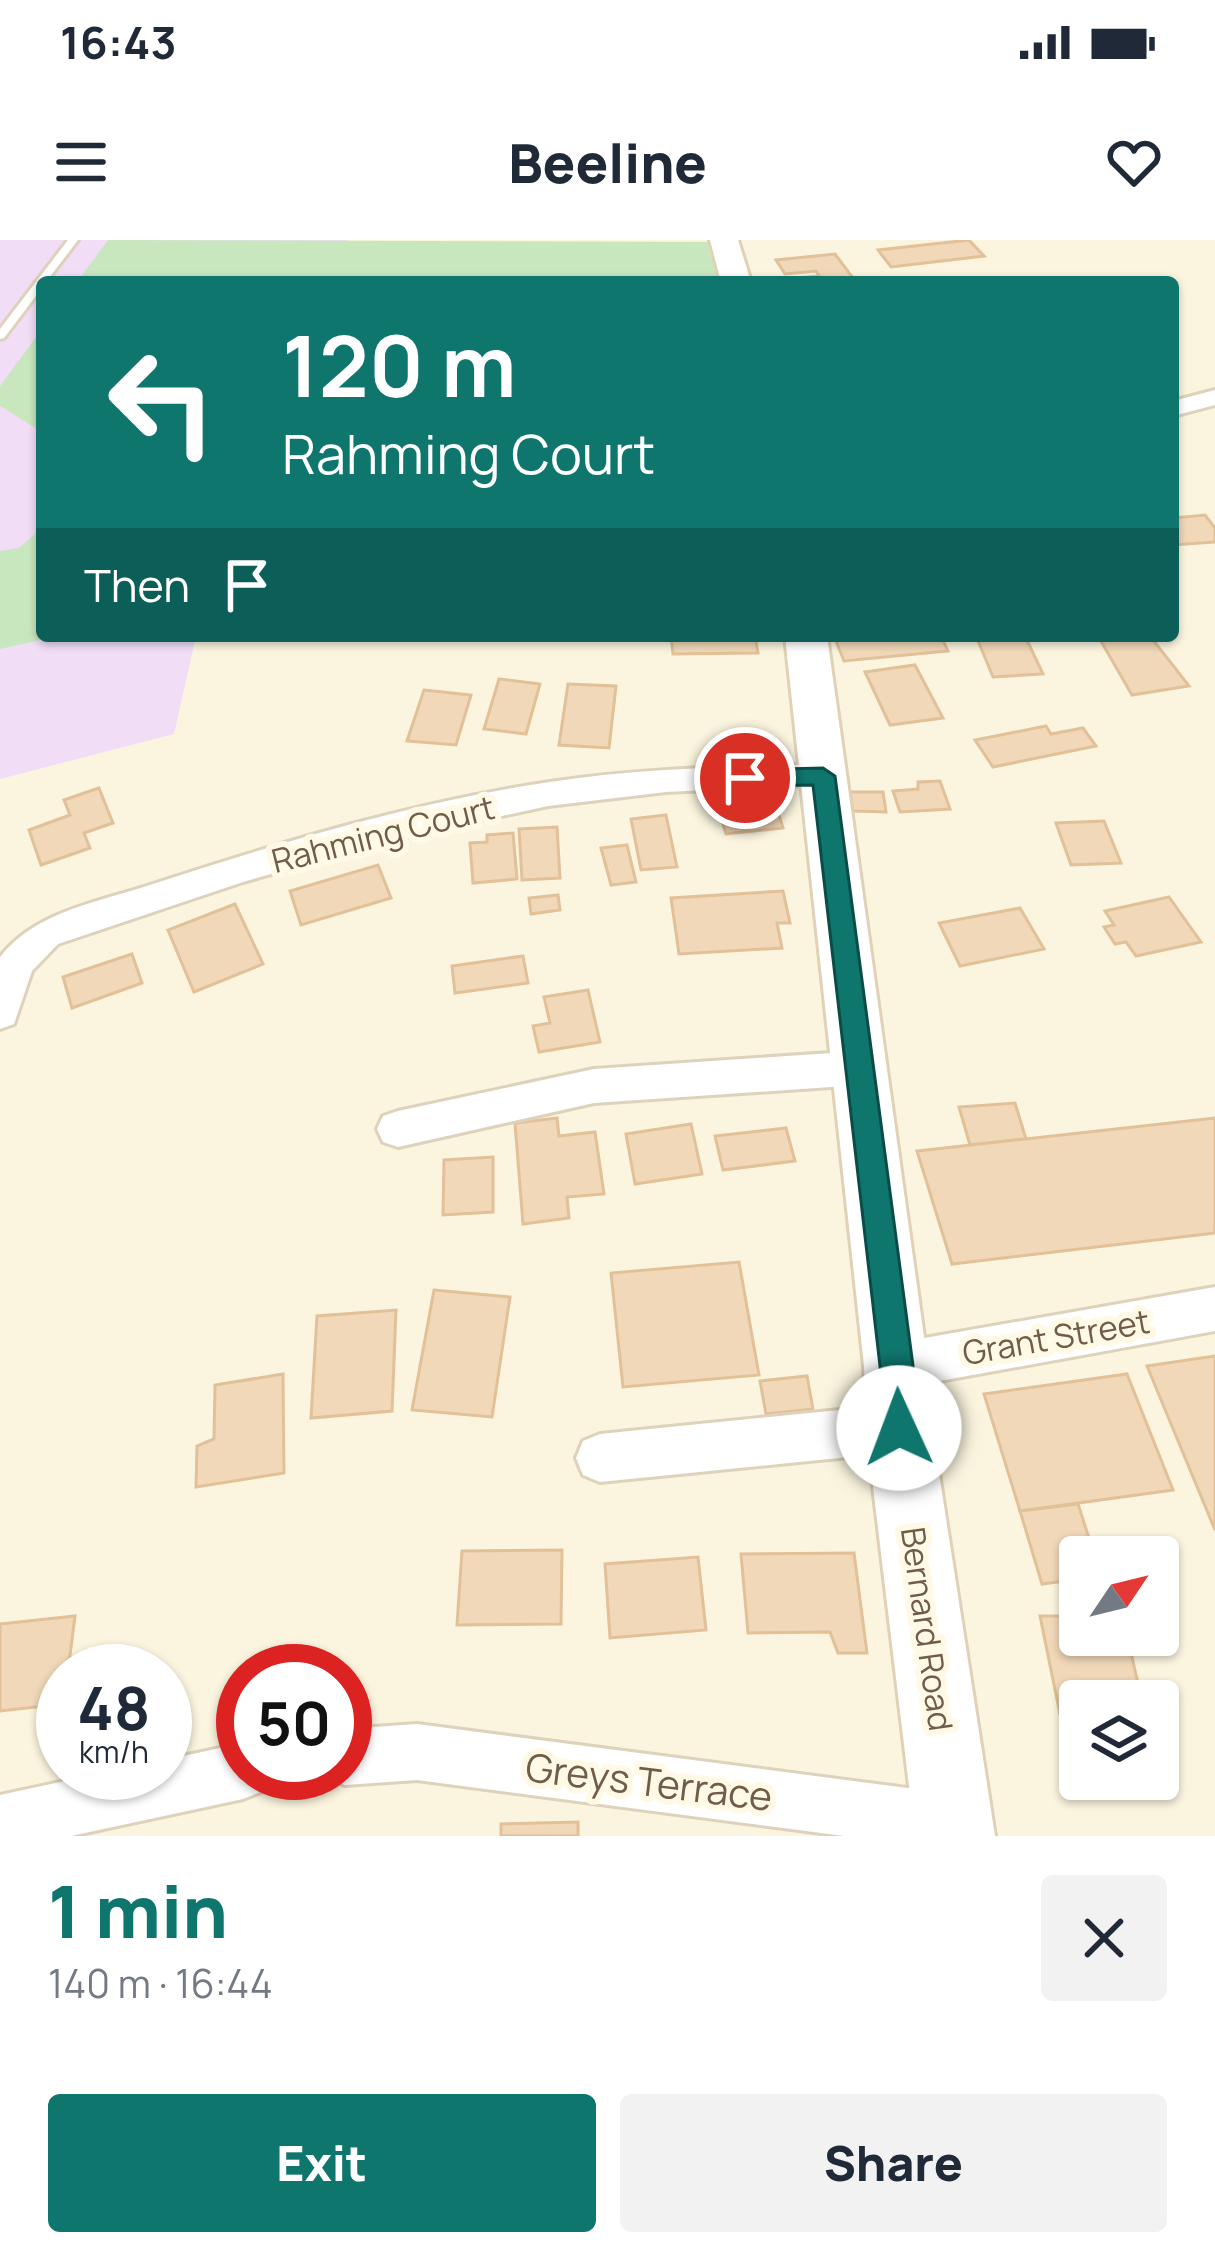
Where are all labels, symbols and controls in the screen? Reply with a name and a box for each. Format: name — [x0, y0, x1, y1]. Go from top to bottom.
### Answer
text: 16:43 — [60, 11, 177, 73]
text: Beeline — [508, 125, 707, 199]
icon: menu — [48, 129, 114, 195]
icon: heart — [1101, 129, 1167, 195]
text: 120 m — [282, 307, 516, 422]
icon: left — [84, 324, 240, 480]
text: Rahming Court — [282, 416, 655, 490]
icon: arrive — [214, 552, 280, 618]
text: Then — [84, 554, 190, 616]
pin — [694, 727, 796, 829]
icon: arrive — [712, 745, 778, 811]
street label: Rahming Court — [267, 784, 499, 883]
street label: Grant Street — [959, 1298, 1153, 1375]
position arrow — [836, 1365, 962, 1491]
street label: Bernard Road — [891, 1524, 964, 1734]
north arrow — [1059, 1536, 1179, 1656]
map controls — [1059, 1536, 1179, 1800]
speed limit sign: 50 — [216, 1644, 372, 1800]
text: 48 — [77, 1666, 151, 1748]
button: layers — [1059, 1680, 1179, 1800]
text: km/h — [79, 1731, 149, 1772]
street label: Greys Terrace — [523, 1739, 776, 1823]
text: 1 min — [48, 1861, 228, 1960]
button: close — [1041, 1875, 1167, 2001]
text: 140 m · 16:44 — [48, 1956, 273, 2010]
button: Exit — [48, 2094, 596, 2232]
button: Share — [620, 2094, 1167, 2232]

